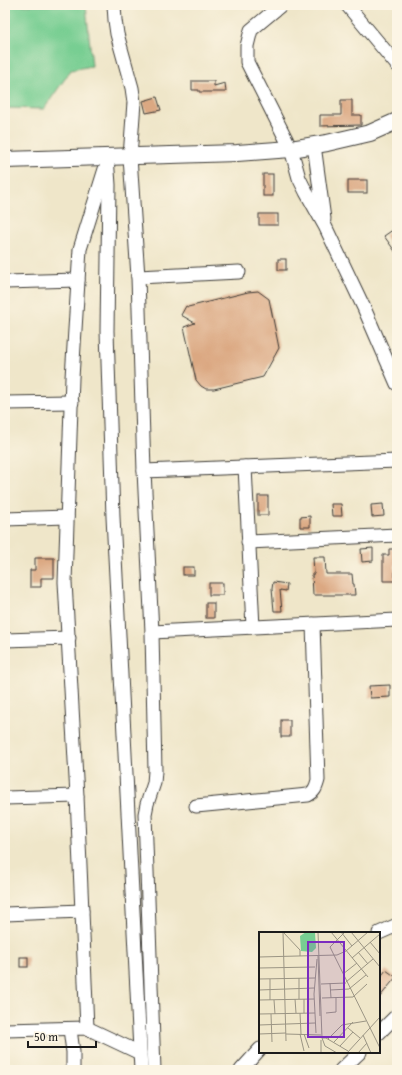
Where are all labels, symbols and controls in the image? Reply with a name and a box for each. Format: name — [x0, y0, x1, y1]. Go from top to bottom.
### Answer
inset map — [259, 932, 380, 1053]
scale bar — [28, 1023, 96, 1049]
text: 50 m — [34, 1028, 58, 1045]

